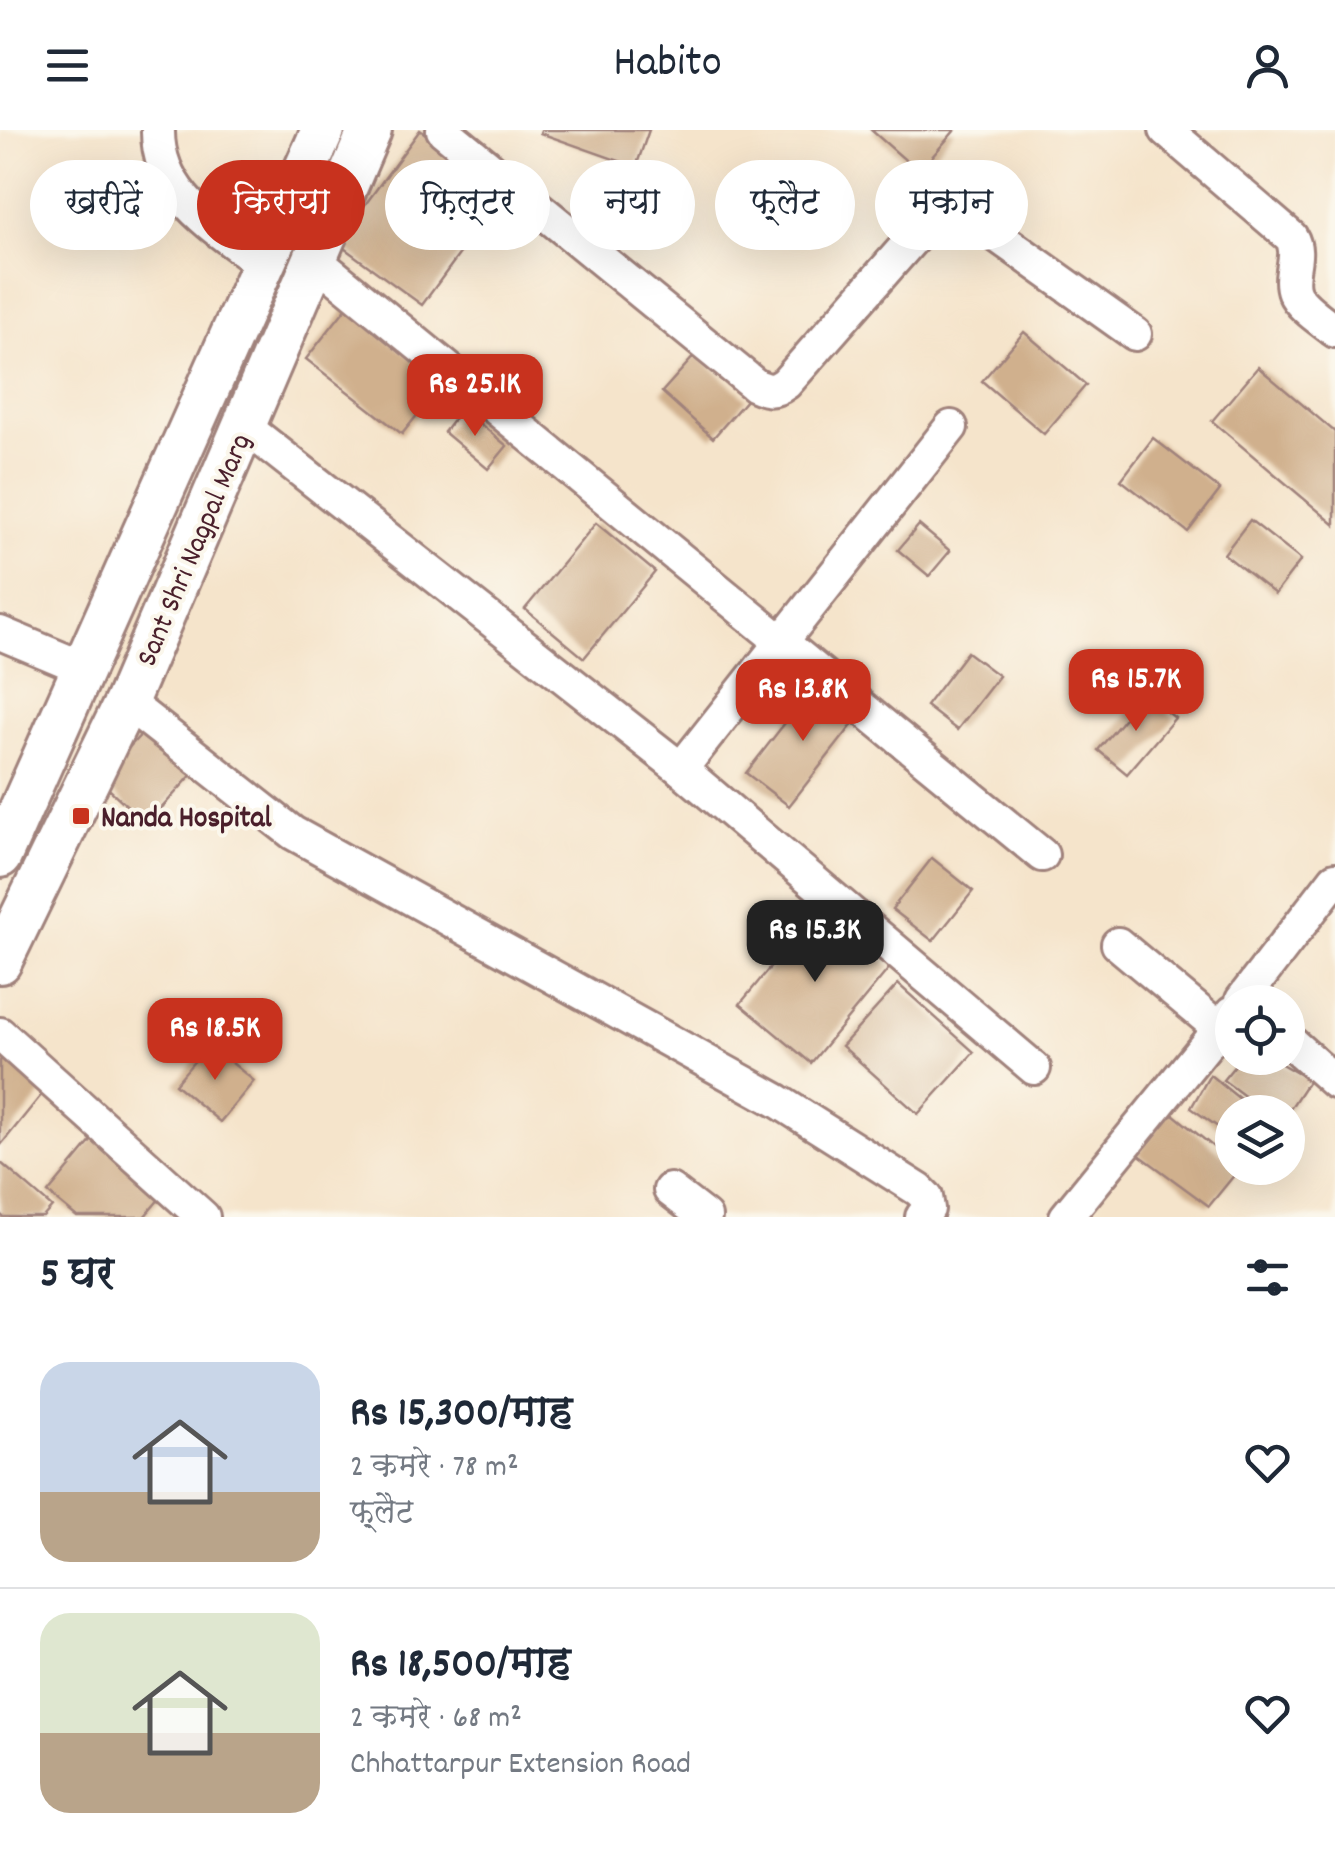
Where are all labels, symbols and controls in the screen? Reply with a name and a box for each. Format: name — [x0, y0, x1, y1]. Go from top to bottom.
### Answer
text: Habito — [613, 33, 722, 97]
icon: menu — [40, 38, 95, 93]
icon: person — [1240, 38, 1295, 93]
chip: खरीदें — [30, 160, 177, 250]
chip: किराया — [197, 160, 365, 250]
chip: फ़िल्टर — [385, 160, 550, 250]
chip: नया — [570, 160, 695, 250]
chip: फ़्लैट — [715, 160, 855, 250]
chip: मकान — [875, 160, 1028, 250]
pin: Rs 25.1K — [372, 354, 578, 439]
text: Rs 25.1K — [429, 363, 521, 409]
street label: Sant Shri Nagpal Marg — [128, 428, 265, 674]
pin: Rs 15.7K — [1033, 649, 1239, 734]
text: Rs 15.7K — [1091, 658, 1181, 704]
pin: Rs 13.8K — [700, 659, 906, 744]
text: Rs 13.8K — [758, 668, 848, 714]
place label: Nanda Hospital — [101, 799, 273, 842]
marker: Nanda Hospital — [70, 805, 92, 827]
pin: Rs 15.3K — [712, 900, 918, 985]
text: Rs 15.3K — [769, 909, 861, 955]
map controls — [1215, 985, 1305, 1185]
button: locate — [1215, 985, 1305, 1075]
pin: Rs 18.5K — [112, 998, 318, 1083]
text: Rs 18.5K — [169, 1007, 261, 1053]
button: layers — [1215, 1095, 1305, 1185]
text: 5 घर — [40, 1247, 114, 1307]
icon: filters — [1240, 1250, 1295, 1305]
text: Rs 15,300/माह — [350, 1386, 572, 1446]
icon: home — [120, 1402, 240, 1522]
icon: heart — [1240, 1435, 1295, 1490]
text: 2 कमरे · 78 m² — [350, 1446, 519, 1492]
text: फ़्लैट — [350, 1492, 413, 1538]
text: Rs 18,500/माह — [350, 1637, 571, 1697]
icon: home — [120, 1653, 240, 1773]
icon: heart — [1240, 1686, 1295, 1741]
text: 2 कमरे · 68 m² — [350, 1697, 522, 1743]
text: Chhattarpur Extension Road — [350, 1743, 691, 1789]

